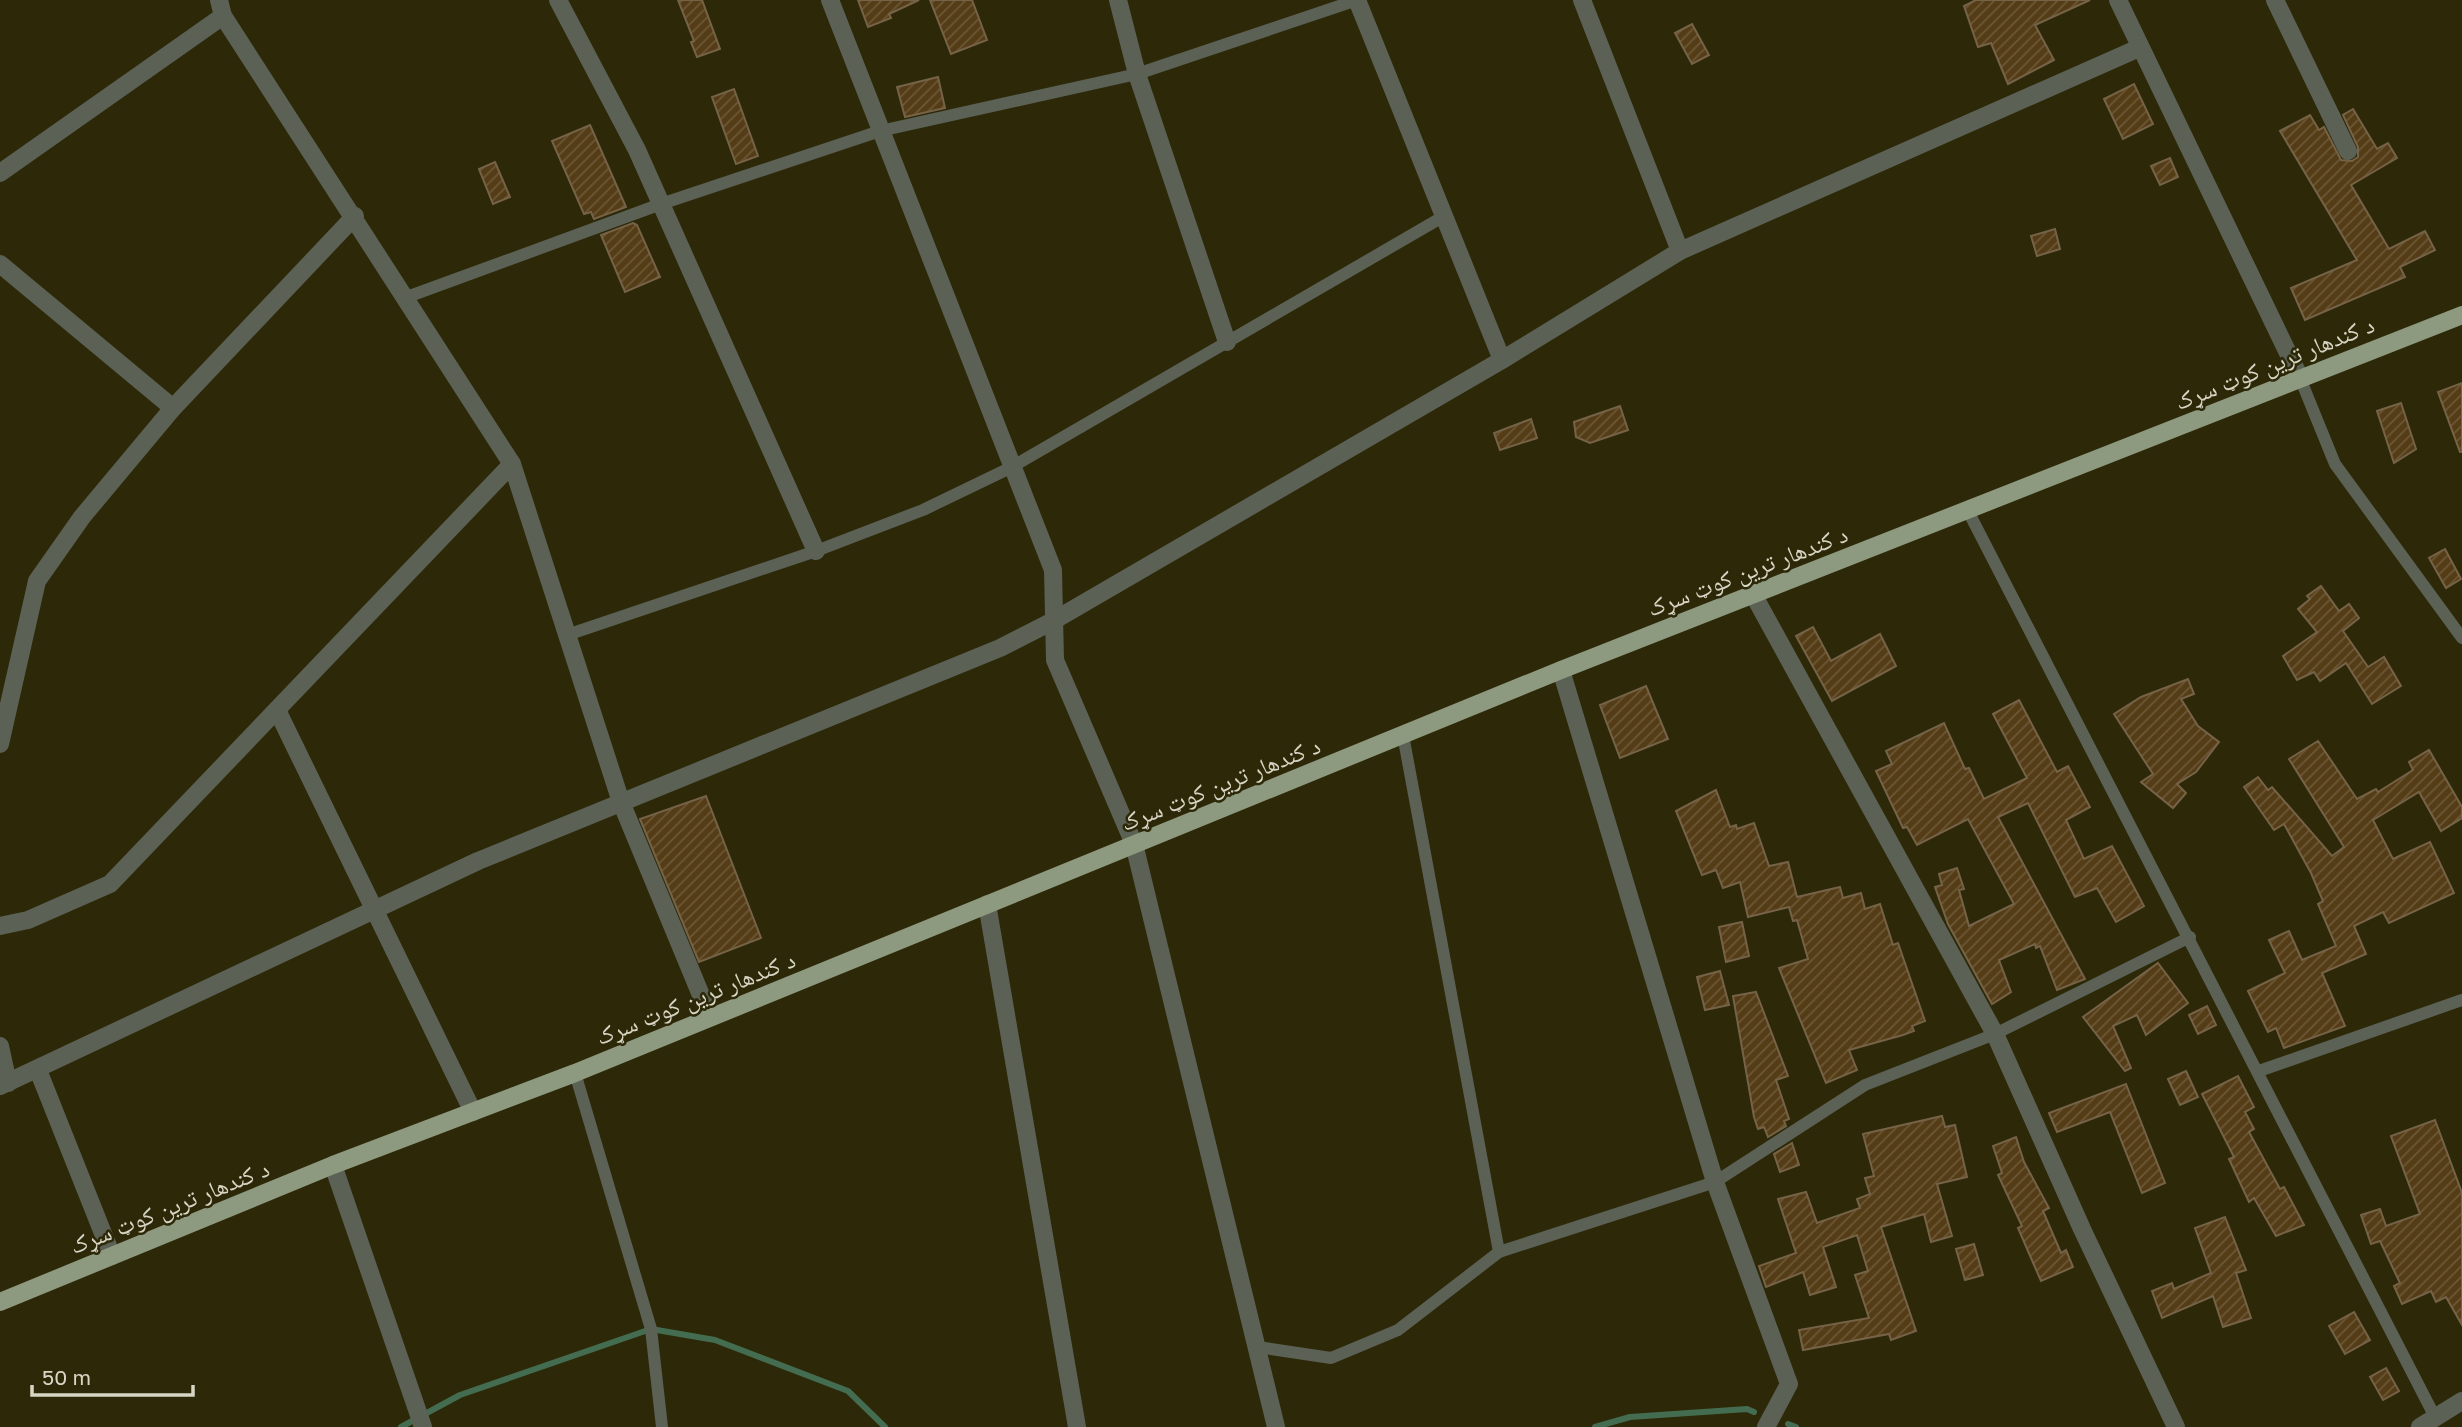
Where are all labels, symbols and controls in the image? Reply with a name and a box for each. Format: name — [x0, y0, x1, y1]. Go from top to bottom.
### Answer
street label: د کندهار ترين کوټ سړک — [2170, 309, 2378, 417]
street label: د کندهار ترين کوټ سړک — [1643, 518, 1852, 623]
street label: د کندهار ترين کوټ سړک — [1116, 730, 1324, 838]
street label: د کندهار ترين کوټ سړک — [591, 944, 799, 1052]
street label: د کندهار ترين کوټ سړک — [65, 1153, 273, 1261]
scale bar — [32, 1354, 192, 1398]
text: 50 m — [42, 1364, 91, 1390]

